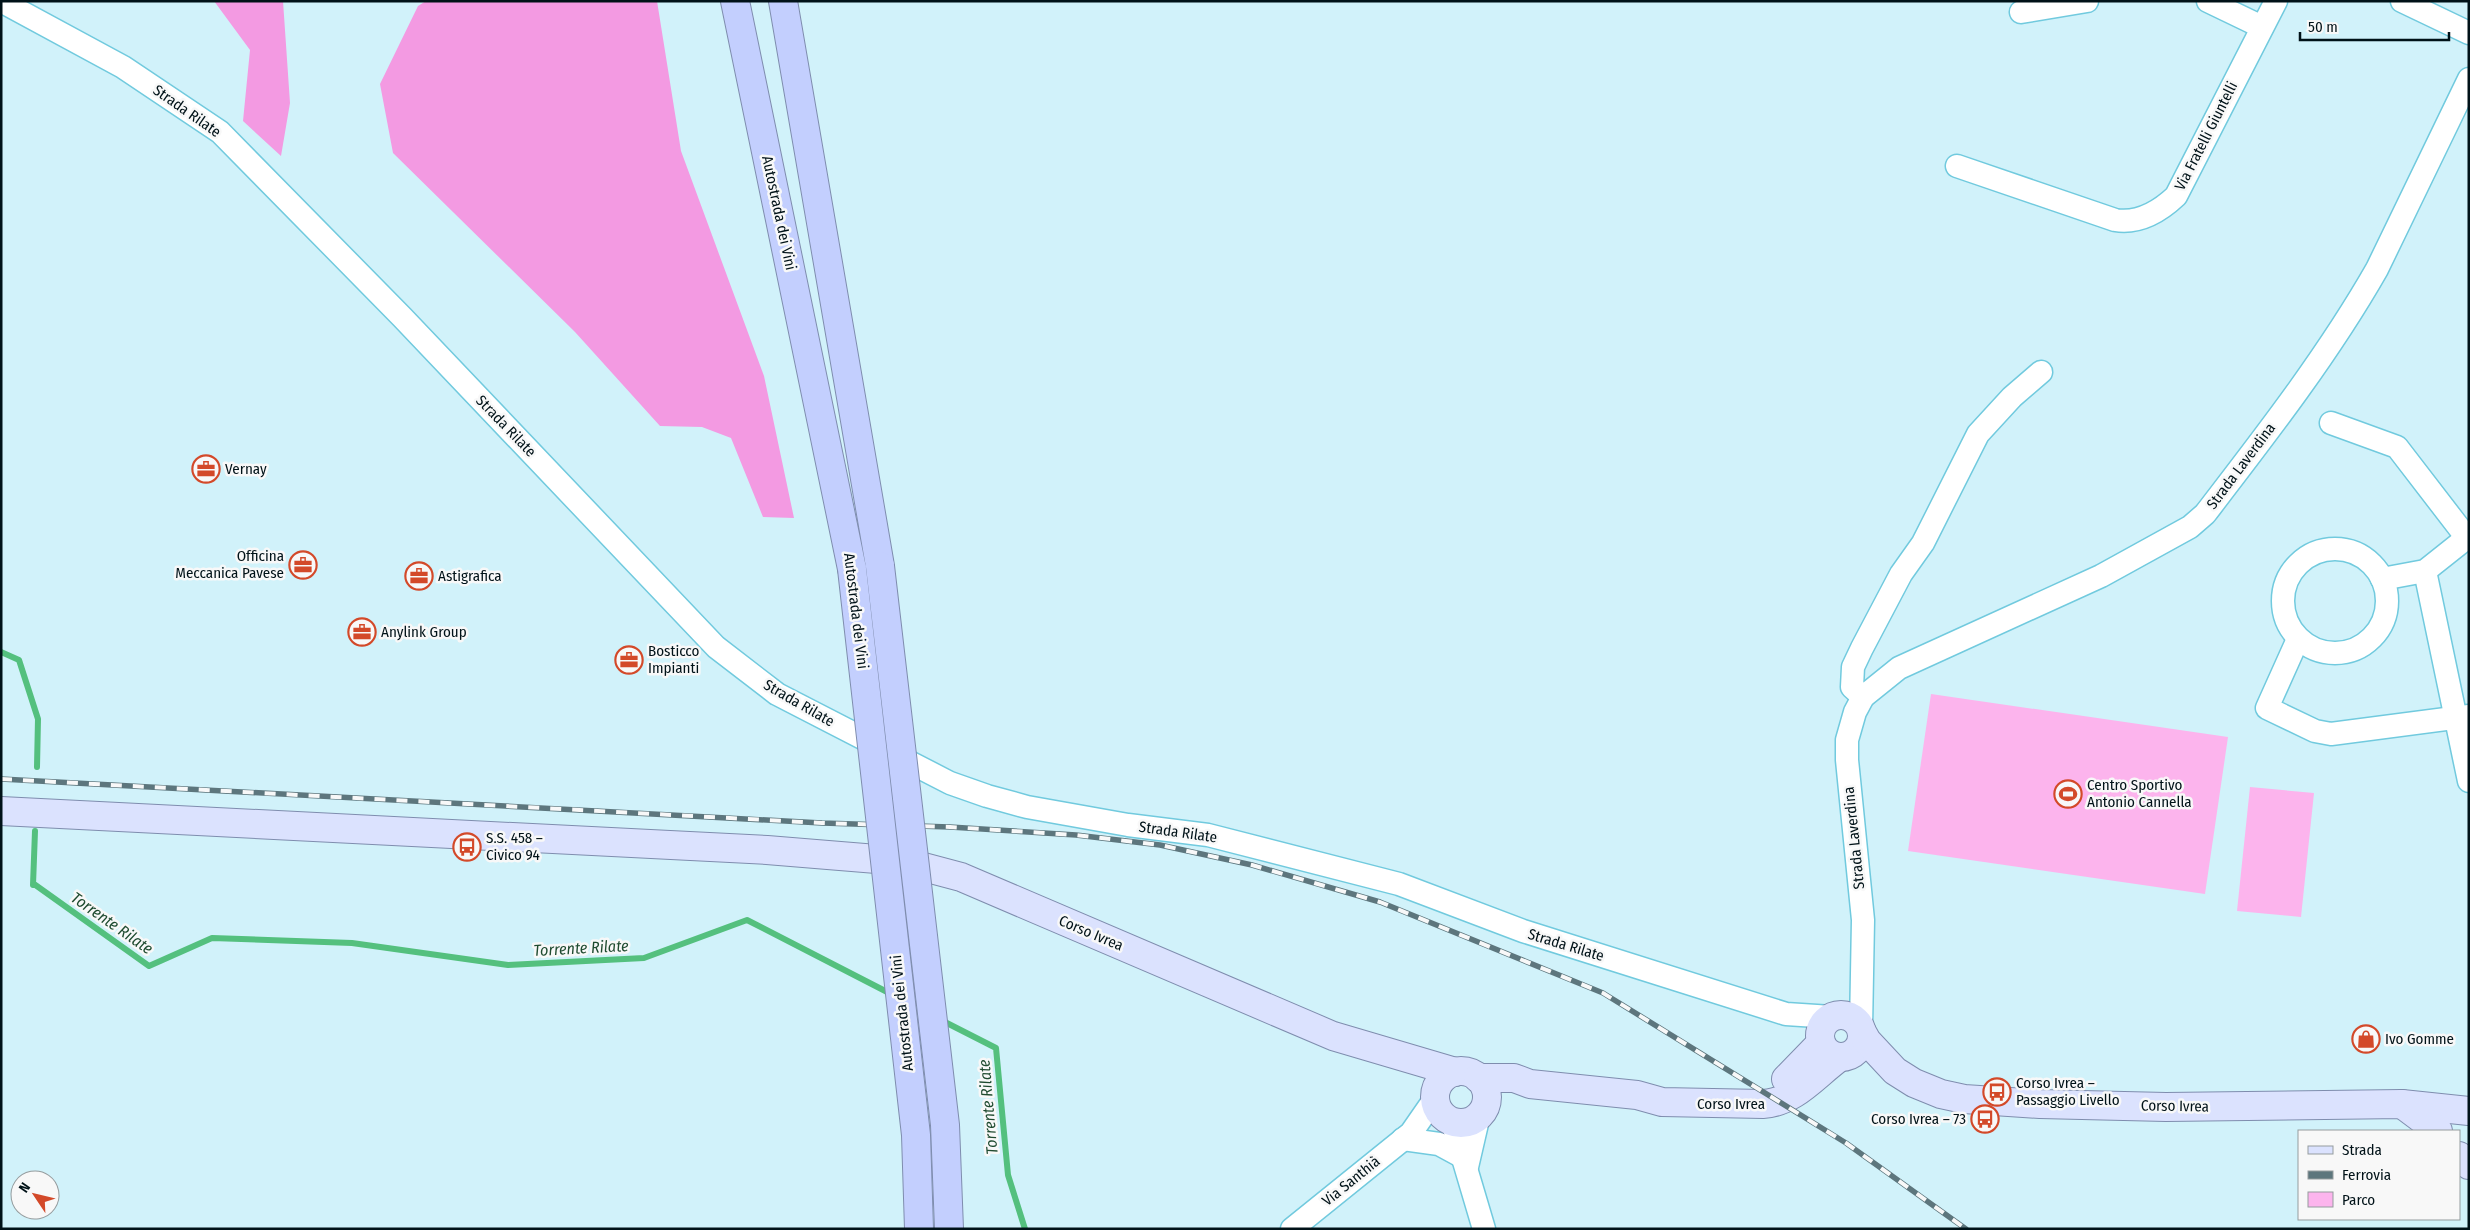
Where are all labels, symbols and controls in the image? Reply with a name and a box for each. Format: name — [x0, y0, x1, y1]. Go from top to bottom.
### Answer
scale bar — [2300, 10, 2449, 42]
text: 50 m — [2308, 18, 2338, 36]
street label: Via Fratelli Giuntelli — [2171, 79, 2241, 193]
street label: Strada Rilate — [150, 81, 224, 141]
street label: Autostrada dei Vini — [758, 154, 800, 272]
street label: Strada Rilate — [472, 391, 540, 461]
street label: Strada Laverdina — [2203, 419, 2279, 513]
office icon: Vernay — [191, 454, 221, 484]
place label: Vernay — [225, 460, 267, 478]
place label: Officina Meccanica Pavese — [175, 547, 284, 582]
office icon: Officina Meccanica Pavese — [288, 550, 318, 580]
street label: Autostrada dei Vini — [840, 552, 872, 670]
office icon: Astigrafica — [404, 561, 434, 591]
place label: Astigrafica — [438, 567, 502, 585]
office icon: Anylink Group — [347, 617, 377, 647]
place label: Anylink Group — [381, 623, 467, 641]
place label: Bosticco Impianti — [648, 642, 699, 677]
office icon: Bosticco Impianti — [614, 645, 644, 675]
street label: Strada Rilate — [760, 676, 838, 730]
place label: Centro Sportivo Antonio Cannella — [2087, 776, 2192, 811]
sports icon: Centro Sportivo Antonio Cannella — [2053, 779, 2083, 809]
street label: Strada Laverdina — [1840, 786, 1868, 890]
street label: Strada Rilate — [1138, 818, 1218, 846]
place label: S.S. 458 – Civico 94 — [486, 829, 543, 864]
bus stop icon: S.S. 458 – Civico 94 — [452, 832, 482, 862]
water label: Torrente Rilate — [68, 888, 157, 958]
street label: Corso Ivrea — [1056, 911, 1126, 955]
street label: Strada Rilate — [1526, 925, 1606, 965]
water label: Torrente Rilate — [533, 936, 629, 960]
street label: Autostrada dei Vini — [887, 954, 917, 1072]
shop icon: Ivo Gomme — [2351, 1024, 2381, 1054]
place label: Ivo Gomme — [2385, 1030, 2454, 1048]
water label: Torrente Rilate — [974, 1058, 1002, 1155]
place label: Corso Ivrea – Passaggio Livello — [2016, 1074, 2120, 1109]
bus stop icon: Corso Ivrea – Passaggio Livello — [1982, 1077, 2012, 1107]
street label: Corso Ivrea — [1697, 1095, 1765, 1113]
street label: Corso Ivrea — [2141, 1096, 2209, 1116]
bus stop icon: Corso Ivrea – 73 — [1970, 1104, 2000, 1134]
place label: Corso Ivrea – 73 — [1871, 1110, 1966, 1128]
legend — [2298, 1130, 2460, 1220]
text: Strada — [2342, 1141, 2382, 1159]
street label: Via Santhià — [1319, 1152, 1383, 1210]
text: Ferrovia — [2342, 1166, 2391, 1184]
north arrow — [10, 1170, 60, 1220]
text: N — [15, 1180, 34, 1196]
text: Parco — [2342, 1191, 2375, 1209]

